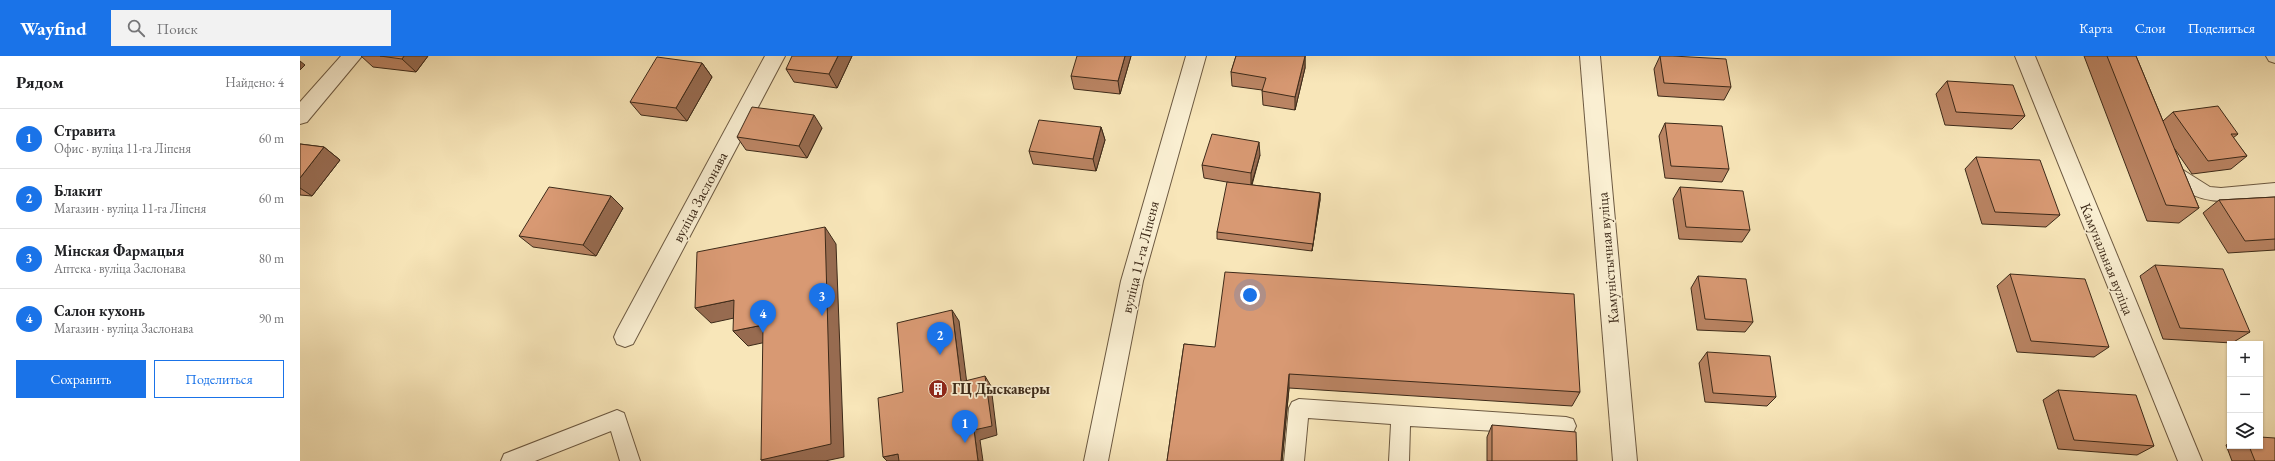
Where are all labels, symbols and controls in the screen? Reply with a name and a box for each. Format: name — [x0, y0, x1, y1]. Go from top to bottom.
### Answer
search box — [111, 10, 391, 46]
text: Wayfind — [20, 16, 87, 41]
icon: search — [125, 17, 147, 39]
text: Поиск — [157, 19, 198, 38]
text: Карта — [2079, 19, 2113, 37]
text: Слои — [2135, 19, 2166, 37]
text: Поделиться — [2188, 19, 2255, 37]
text: Рядом — [16, 71, 64, 93]
text: Найдено: 4 — [225, 74, 284, 91]
text: Стравита — [54, 121, 116, 140]
text: 1 — [26, 130, 32, 147]
text: 60 m — [259, 130, 284, 147]
text: Офис · вуліца 11-га Ліпеня — [54, 140, 191, 157]
street label: вуліца Заслонава — [668, 148, 731, 245]
text: Блакит — [54, 181, 102, 200]
text: 2 — [26, 190, 32, 207]
text: 60 m — [259, 190, 284, 207]
street label: Камуністычная вуліца — [1592, 192, 1623, 325]
street label: вуліца 11-га Ліпеня — [1116, 199, 1163, 315]
text: Магазин · вуліца 11-га Ліпеня — [54, 200, 206, 217]
street label: Камунальная вуліца — [2076, 200, 2139, 318]
text: Мінская Фармацыя — [54, 241, 184, 260]
text: 3 — [26, 250, 32, 267]
text: 80 m — [259, 250, 284, 267]
text: Аптека · вуліца Заслонава — [54, 260, 186, 277]
pin: 3 — [809, 283, 835, 316]
your location — [1240, 285, 1260, 305]
pin: 4 — [750, 300, 776, 333]
text: Салон кухонь — [54, 301, 145, 320]
text: 4 — [26, 310, 32, 327]
text: 90 m — [259, 310, 284, 327]
text: Магазин · вуліца Заслонава — [54, 320, 193, 337]
pin: 2 — [927, 322, 953, 355]
map controls — [2227, 341, 2263, 449]
button: + — [2227, 341, 2263, 377]
button: Сохранить — [16, 360, 146, 398]
button: Поделиться — [154, 360, 284, 398]
button: − — [2227, 377, 2263, 413]
building icon: ГЦ Дыскаверы — [927, 378, 949, 400]
place label: ГЦ Дыскаверы — [952, 379, 1050, 398]
pin: 1 — [952, 410, 978, 443]
button: layers — [2227, 413, 2263, 449]

